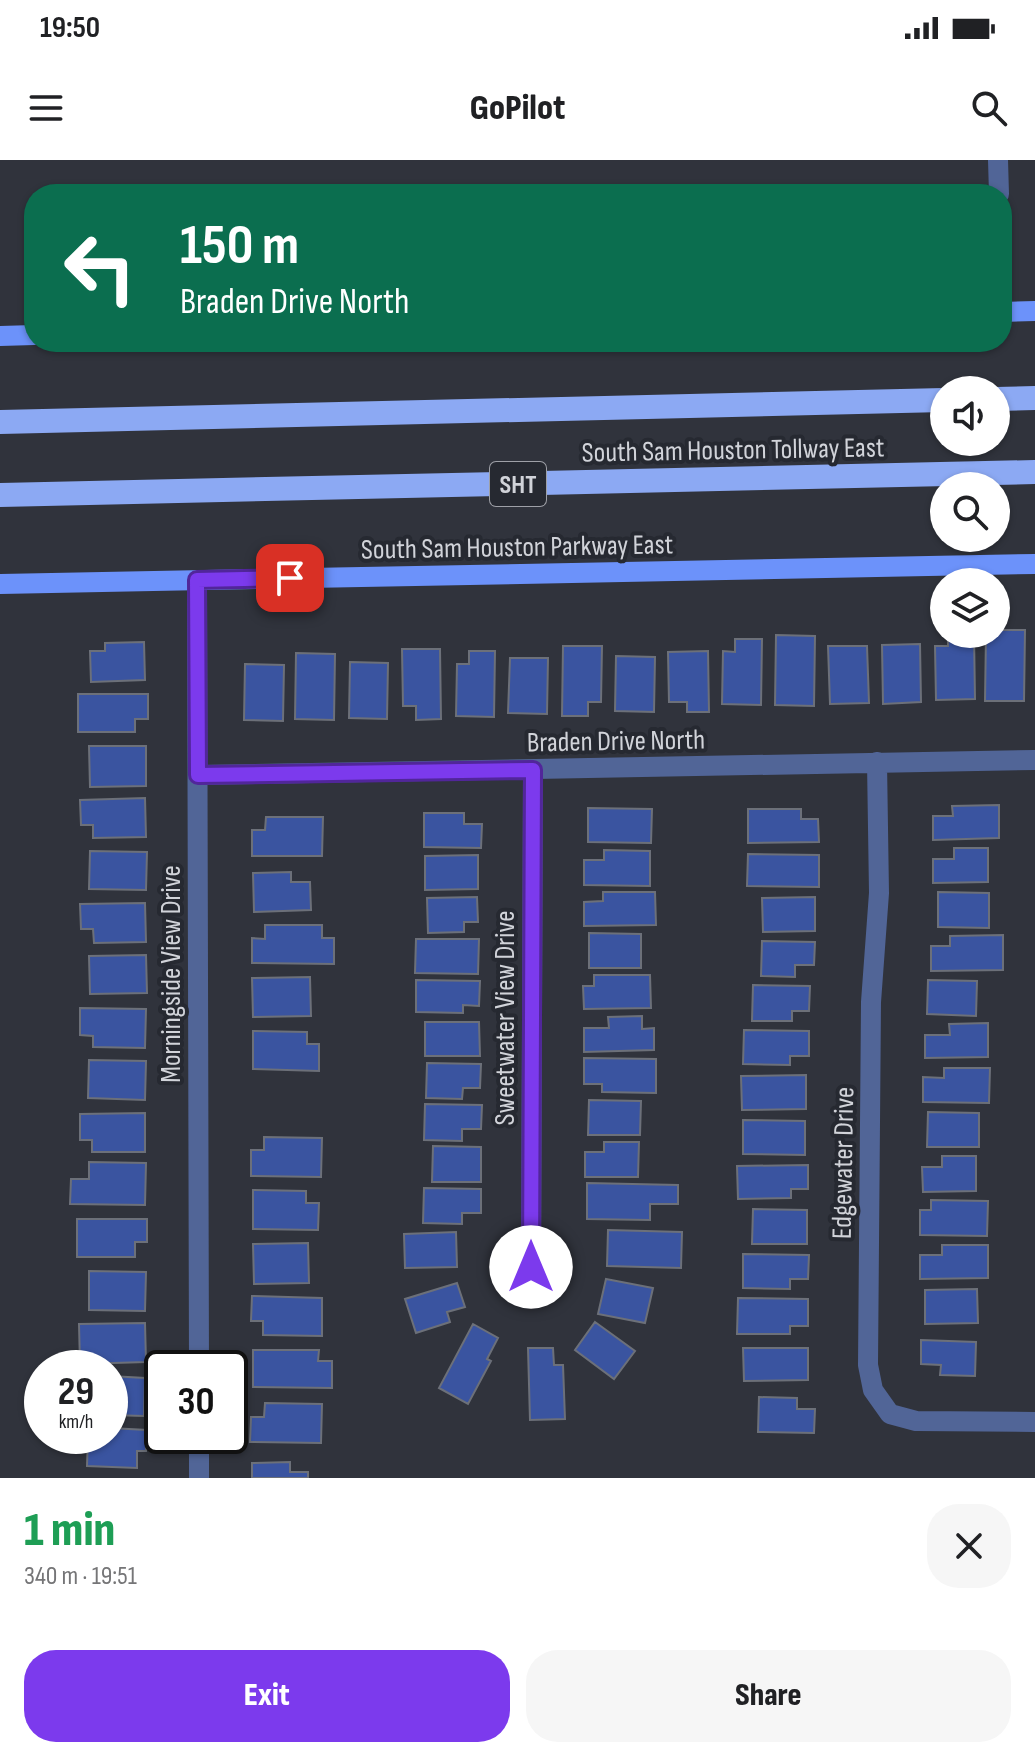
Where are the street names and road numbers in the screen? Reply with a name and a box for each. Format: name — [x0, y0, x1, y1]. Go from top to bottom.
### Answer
street label: South Sam Houston Tollway East — [581, 431, 885, 470]
road number: SHT — [490, 462, 546, 506]
street label: South Sam Houston Parkway East — [361, 528, 673, 567]
street label: Braden Drive North — [527, 723, 705, 760]
street label: Morningside View Drive — [155, 865, 188, 1083]
street label: Sweetwater View Drive — [489, 911, 522, 1125]
street label: Edgewater Drive — [826, 1087, 861, 1239]

